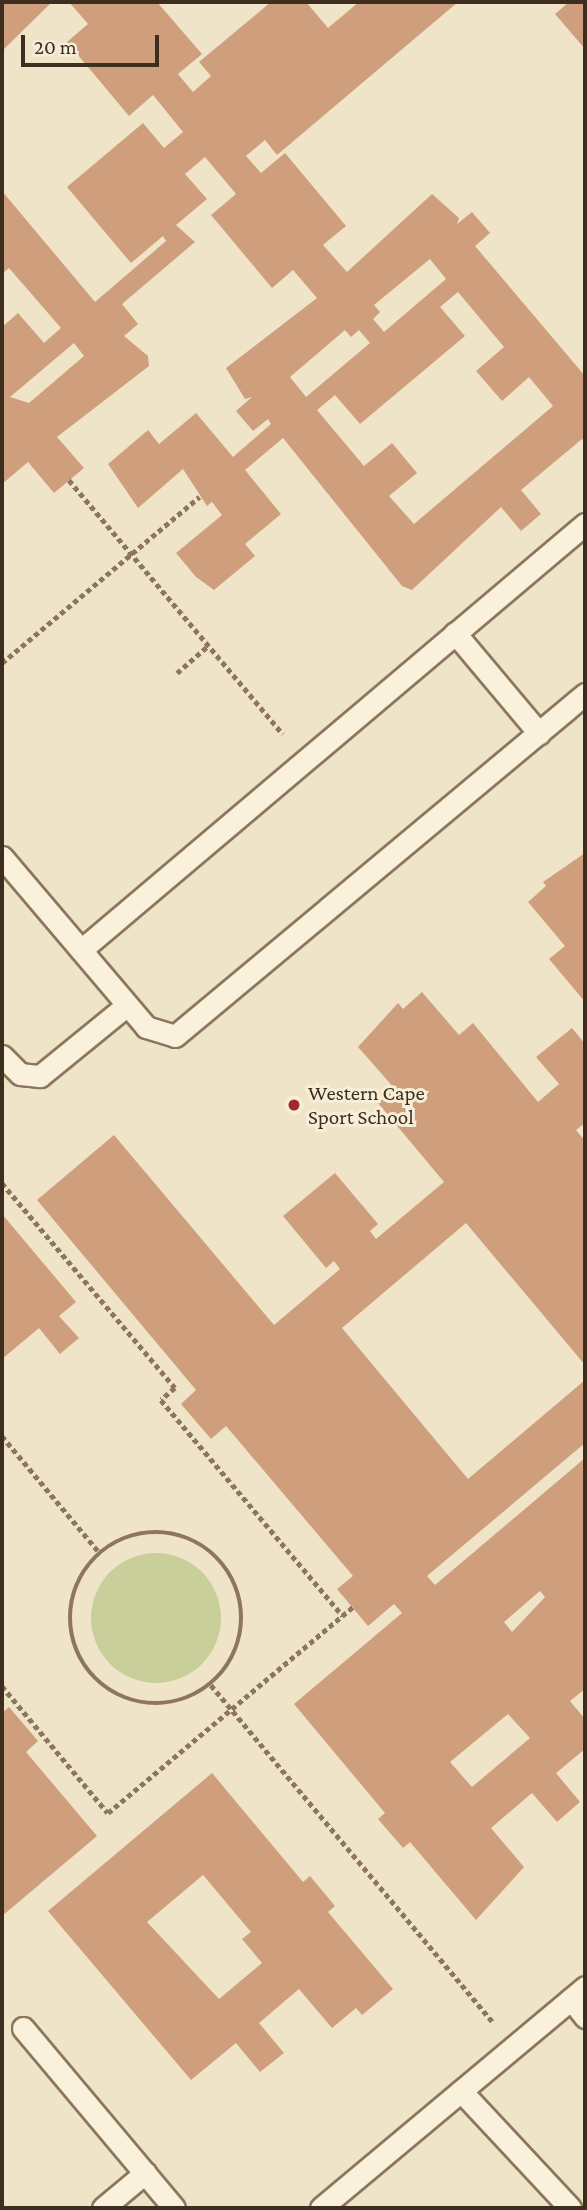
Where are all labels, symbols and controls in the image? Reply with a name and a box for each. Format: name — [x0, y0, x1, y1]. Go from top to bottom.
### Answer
scale bar — [24, 21, 163, 65]
text: 20 m — [34, 35, 77, 59]
place label: Western Cape Sport School — [308, 1080, 425, 1130]
marker: Western Cape Sport School — [286, 1097, 302, 1113]

